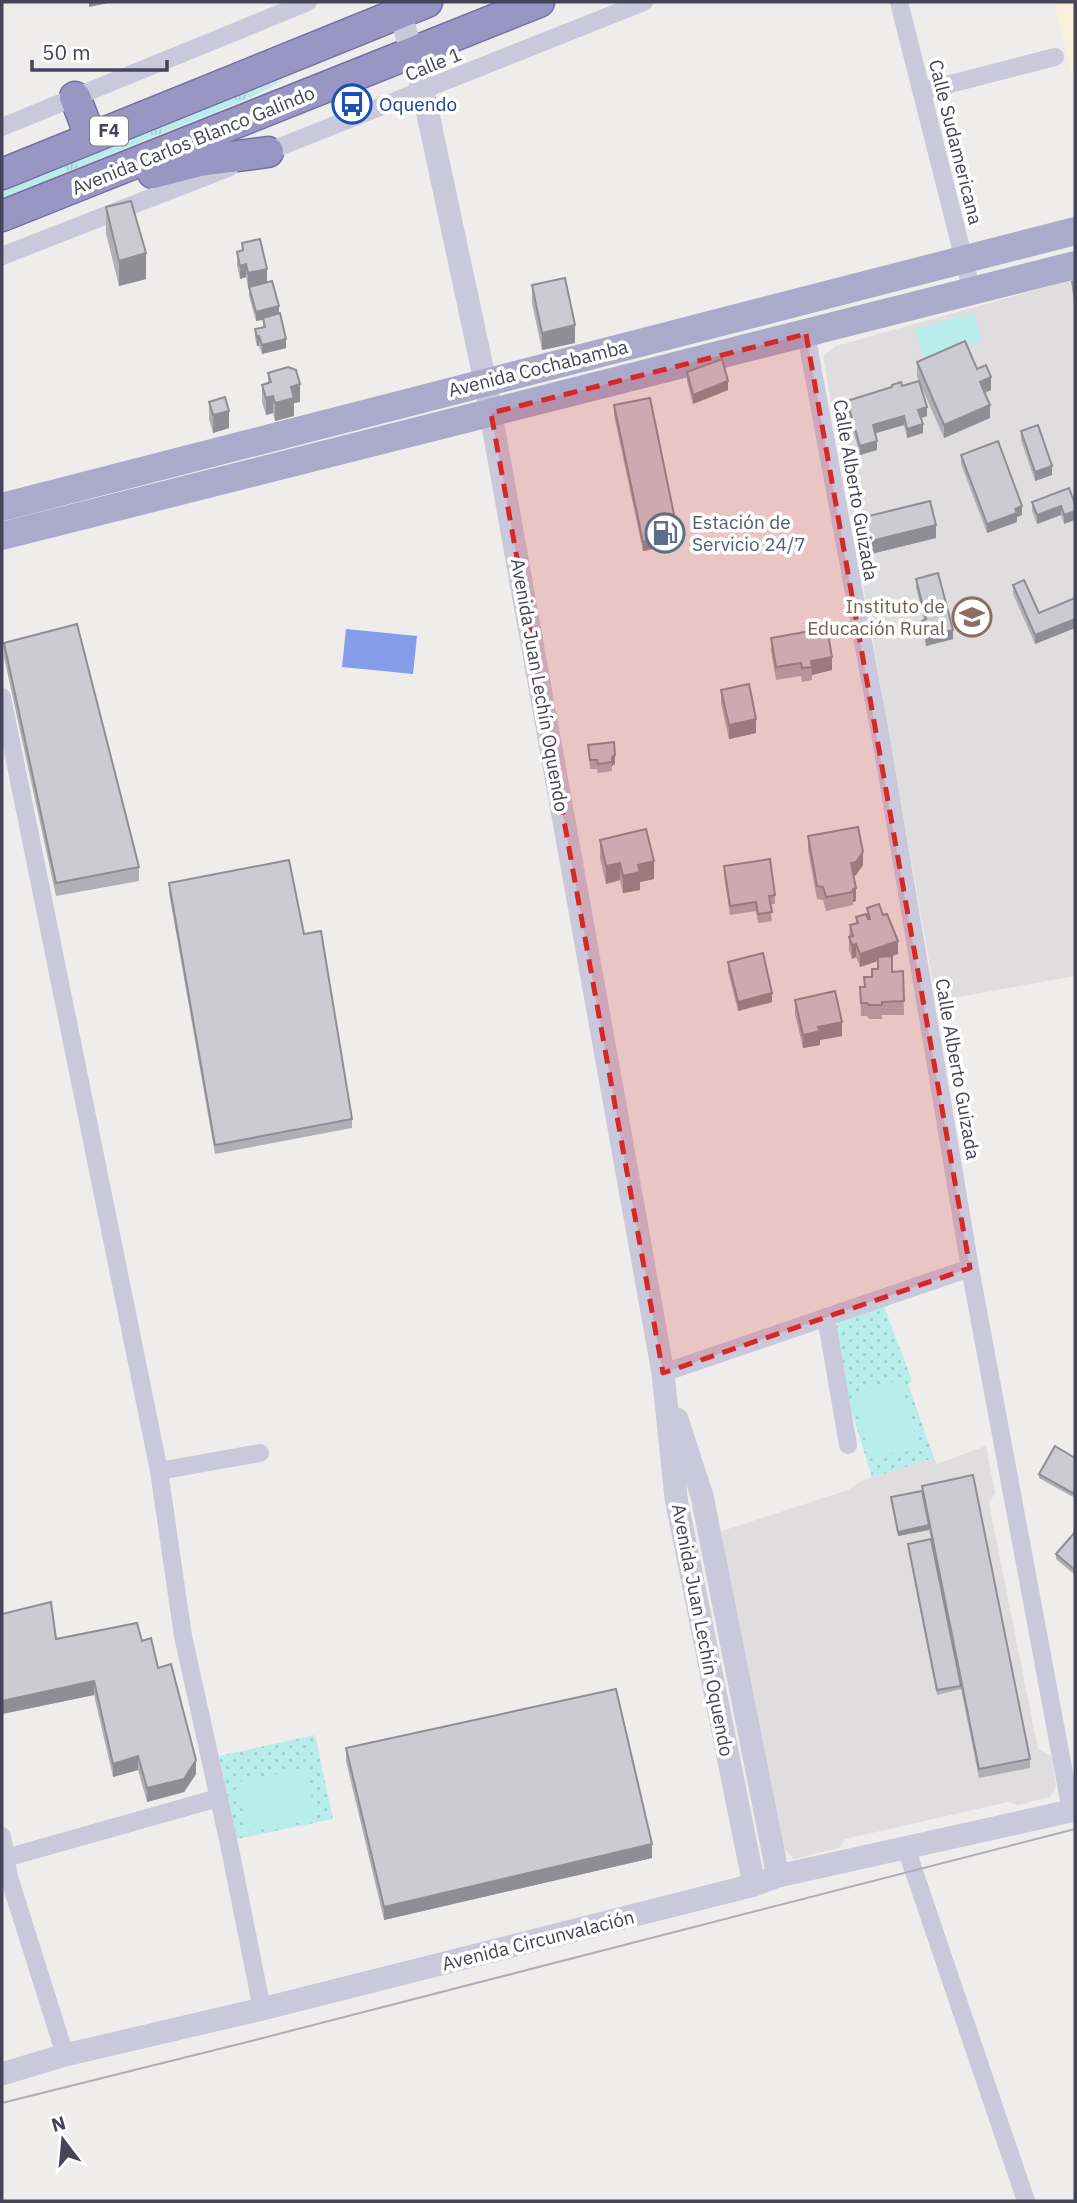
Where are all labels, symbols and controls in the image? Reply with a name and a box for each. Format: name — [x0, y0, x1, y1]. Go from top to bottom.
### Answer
scale bar — [32, 28, 166, 72]
text: 50 m — [42, 38, 91, 66]
street label: Calle 1 — [401, 42, 465, 86]
street label: Calle Sudamericana — [924, 57, 988, 227]
street label: Avenida Carlos Blanco Galindo — [68, 80, 318, 200]
bus stop icon: Oquendo — [331, 83, 373, 125]
place label: Oquendo — [379, 92, 457, 116]
road number: F4 — [90, 116, 128, 146]
street label: Avenida Cochabamba — [446, 334, 630, 402]
street label: Calle Alberto Guizada — [828, 398, 884, 582]
place label: Estación de Servicio 24/7 — [692, 510, 806, 556]
fuel station icon: Estación de Servicio 24/7 — [644, 512, 686, 554]
street label: Avenida Juan Lechín Oquendo — [506, 556, 574, 814]
place label: Instituto de Educación Rural — [807, 594, 945, 640]
school or university icon: Instituto de Educación Rural — [951, 596, 993, 638]
street label: Calle Alberto Guizada — [930, 977, 986, 1161]
street label: Avenida Juan Lechín Oquendo — [667, 1502, 739, 1758]
street label: Avenida Circunvalación — [439, 1904, 637, 1976]
north arrow — [28, 2105, 98, 2175]
text: N — [48, 2110, 68, 2137]

